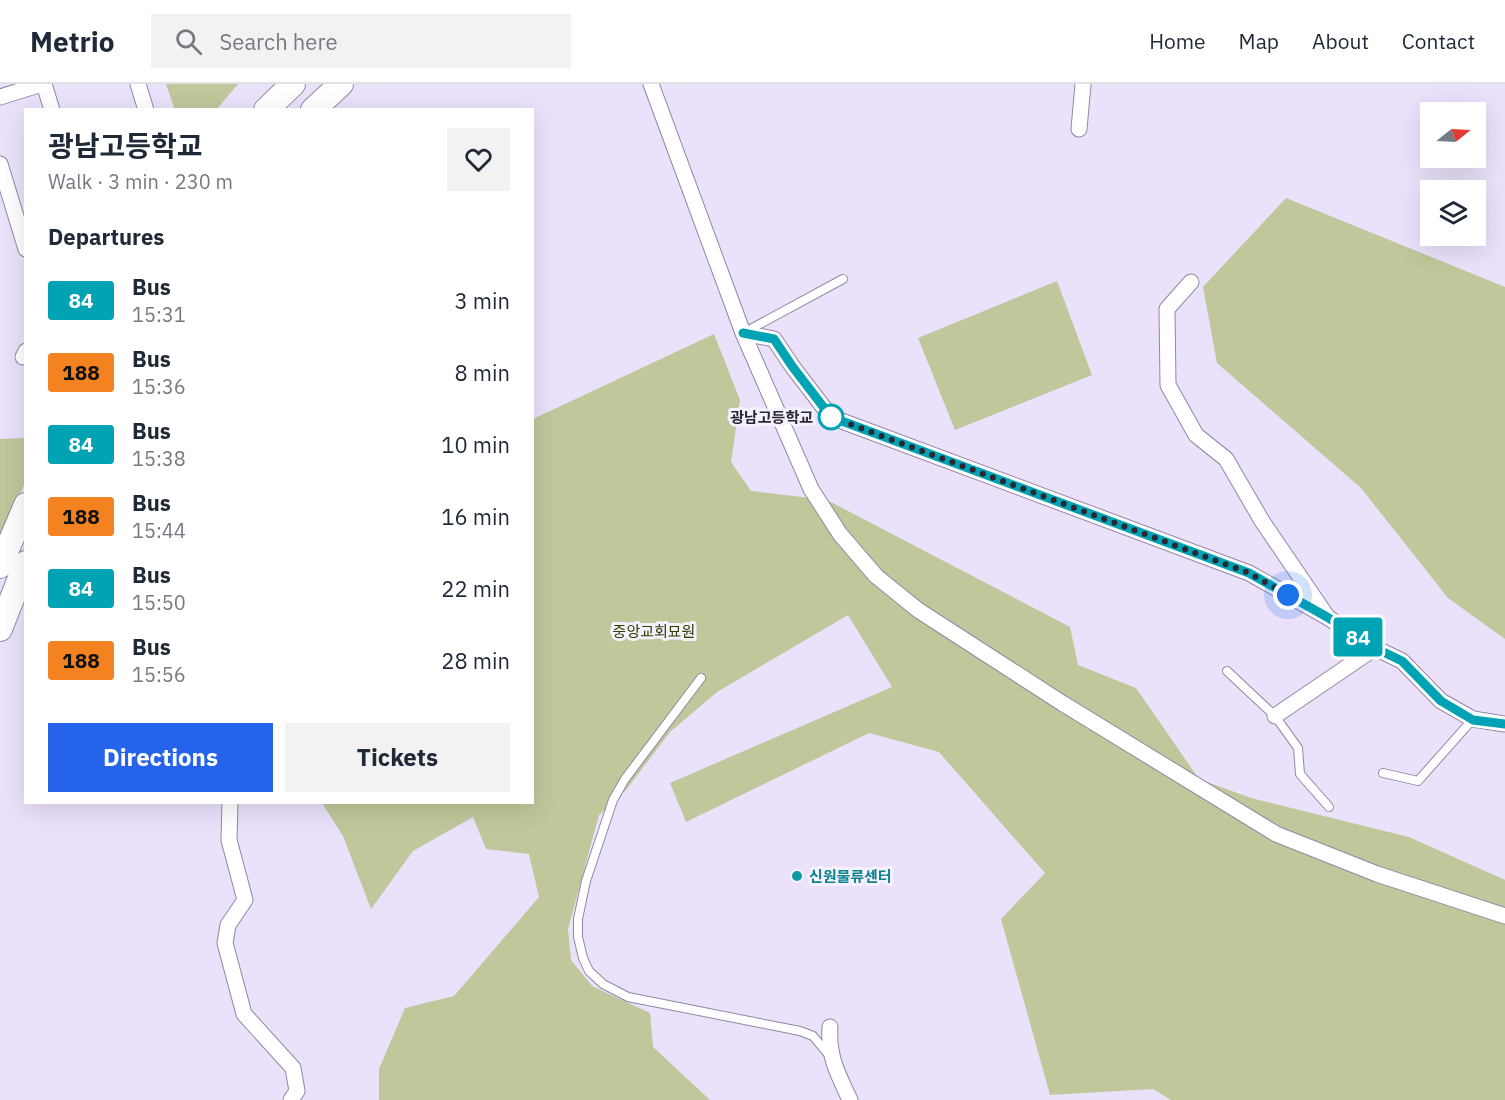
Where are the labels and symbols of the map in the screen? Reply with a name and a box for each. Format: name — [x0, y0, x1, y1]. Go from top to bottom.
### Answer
north arrow — [1420, 102, 1486, 168]
marker: 광남고등학교 — [818, 404, 844, 430]
place label: 광남고등학교 — [730, 408, 813, 427]
your location — [1273, 580, 1303, 610]
line badge: 84 — [1331, 618, 1385, 656]
park label: 중앙교회묘원 — [613, 622, 695, 641]
place label: 신원물류센터 — [809, 867, 892, 886]
marker: 신원물류센터 — [790, 869, 804, 883]

